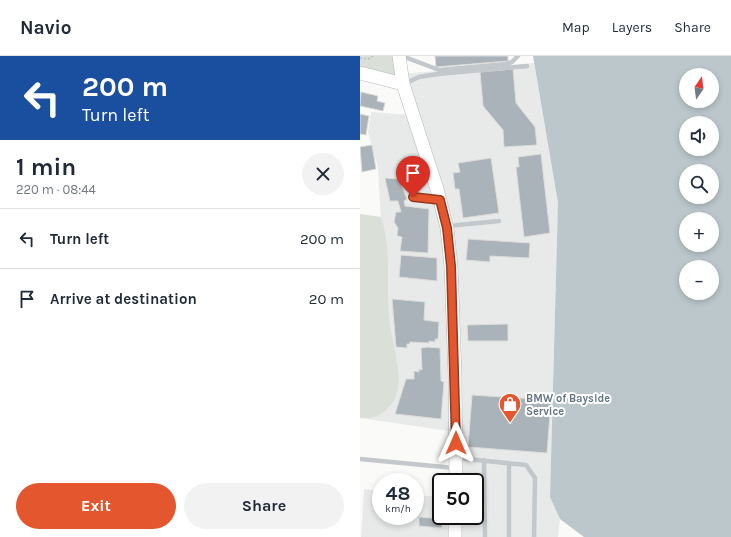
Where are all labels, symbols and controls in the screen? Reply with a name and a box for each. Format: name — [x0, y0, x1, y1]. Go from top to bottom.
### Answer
text: Navio — [20, 17, 72, 39]
text: Map — [562, 19, 590, 36]
text: Layers — [612, 19, 652, 36]
text: Share — [674, 19, 711, 36]
north arrow — [679, 68, 719, 108]
map controls — [679, 68, 719, 300]
text: 200 m — [82, 70, 168, 103]
icon: left — [16, 72, 68, 124]
text: Turn left — [82, 104, 150, 126]
button: sound — [679, 116, 719, 156]
text: 1 min — [16, 153, 76, 181]
button: close — [302, 153, 344, 195]
pin — [396, 156, 430, 197]
icon: arrive — [402, 162, 424, 184]
button: search — [679, 164, 719, 204]
text: 220 m · 08:44 — [16, 182, 96, 197]
button: + — [679, 212, 719, 252]
icon: left — [16, 228, 38, 250]
text: Turn left — [50, 230, 109, 248]
text: 200 m — [300, 230, 344, 248]
button: − — [679, 260, 719, 300]
icon: arrive — [16, 288, 38, 310]
text: Arrive at destination — [50, 290, 197, 308]
text: 20 m — [309, 290, 344, 308]
shop icon: BMW of Bayside Service — [497, 391, 523, 424]
place label: BMW of Bayside Service — [526, 392, 610, 418]
position arrow — [435, 422, 477, 464]
speed limit sign: 50 — [432, 473, 484, 525]
text: 48 — [386, 482, 410, 505]
button: Exit — [16, 483, 176, 529]
button: Share — [184, 483, 344, 529]
text: km/h — [385, 503, 411, 515]

